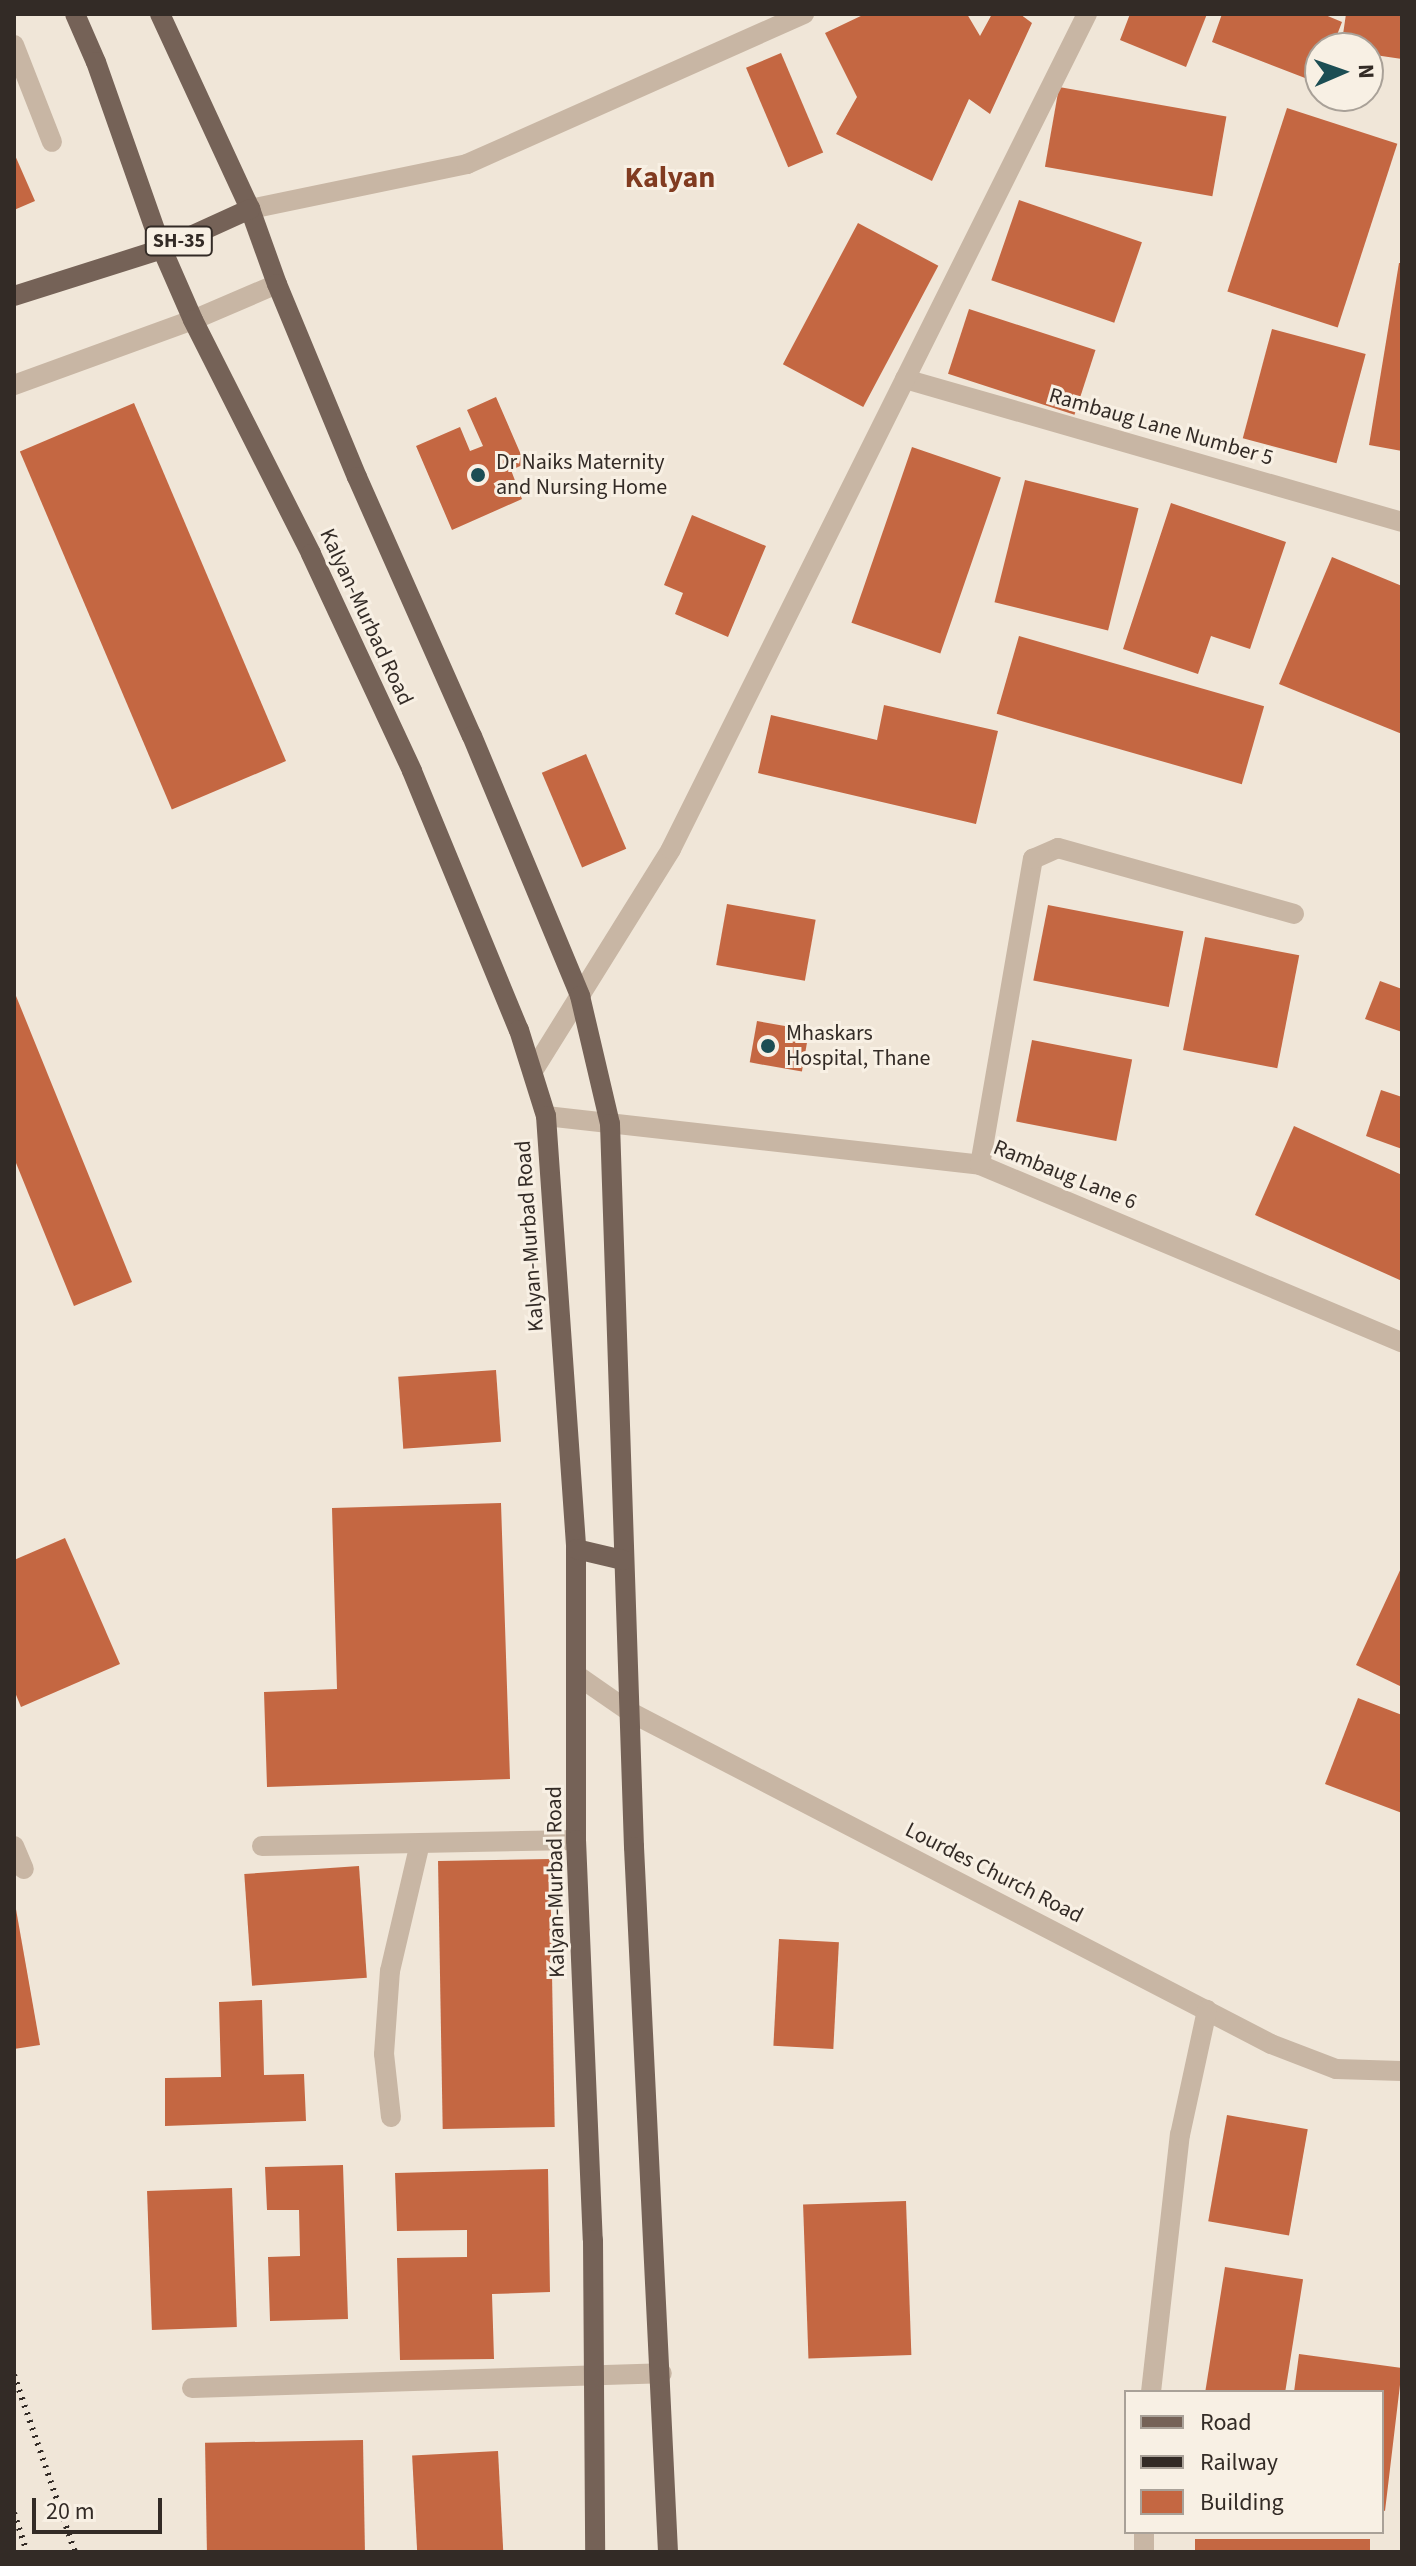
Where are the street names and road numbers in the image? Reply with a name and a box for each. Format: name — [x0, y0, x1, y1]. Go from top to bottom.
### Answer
road number: SH-35 — [143, 225, 215, 257]
street label: Rambaug Lane Number 5 — [1046, 382, 1276, 472]
street label: Kalyan-Murbad Road — [314, 525, 418, 709]
street label: Rambaug Lane 6 — [989, 1134, 1141, 1216]
street label: Kalyan-Murbad Road — [510, 1140, 550, 1332]
street label: Kalyan-Murbad Road — [541, 1786, 571, 1978]
street label: Lourdes Church Road — [901, 1817, 1087, 1929]

